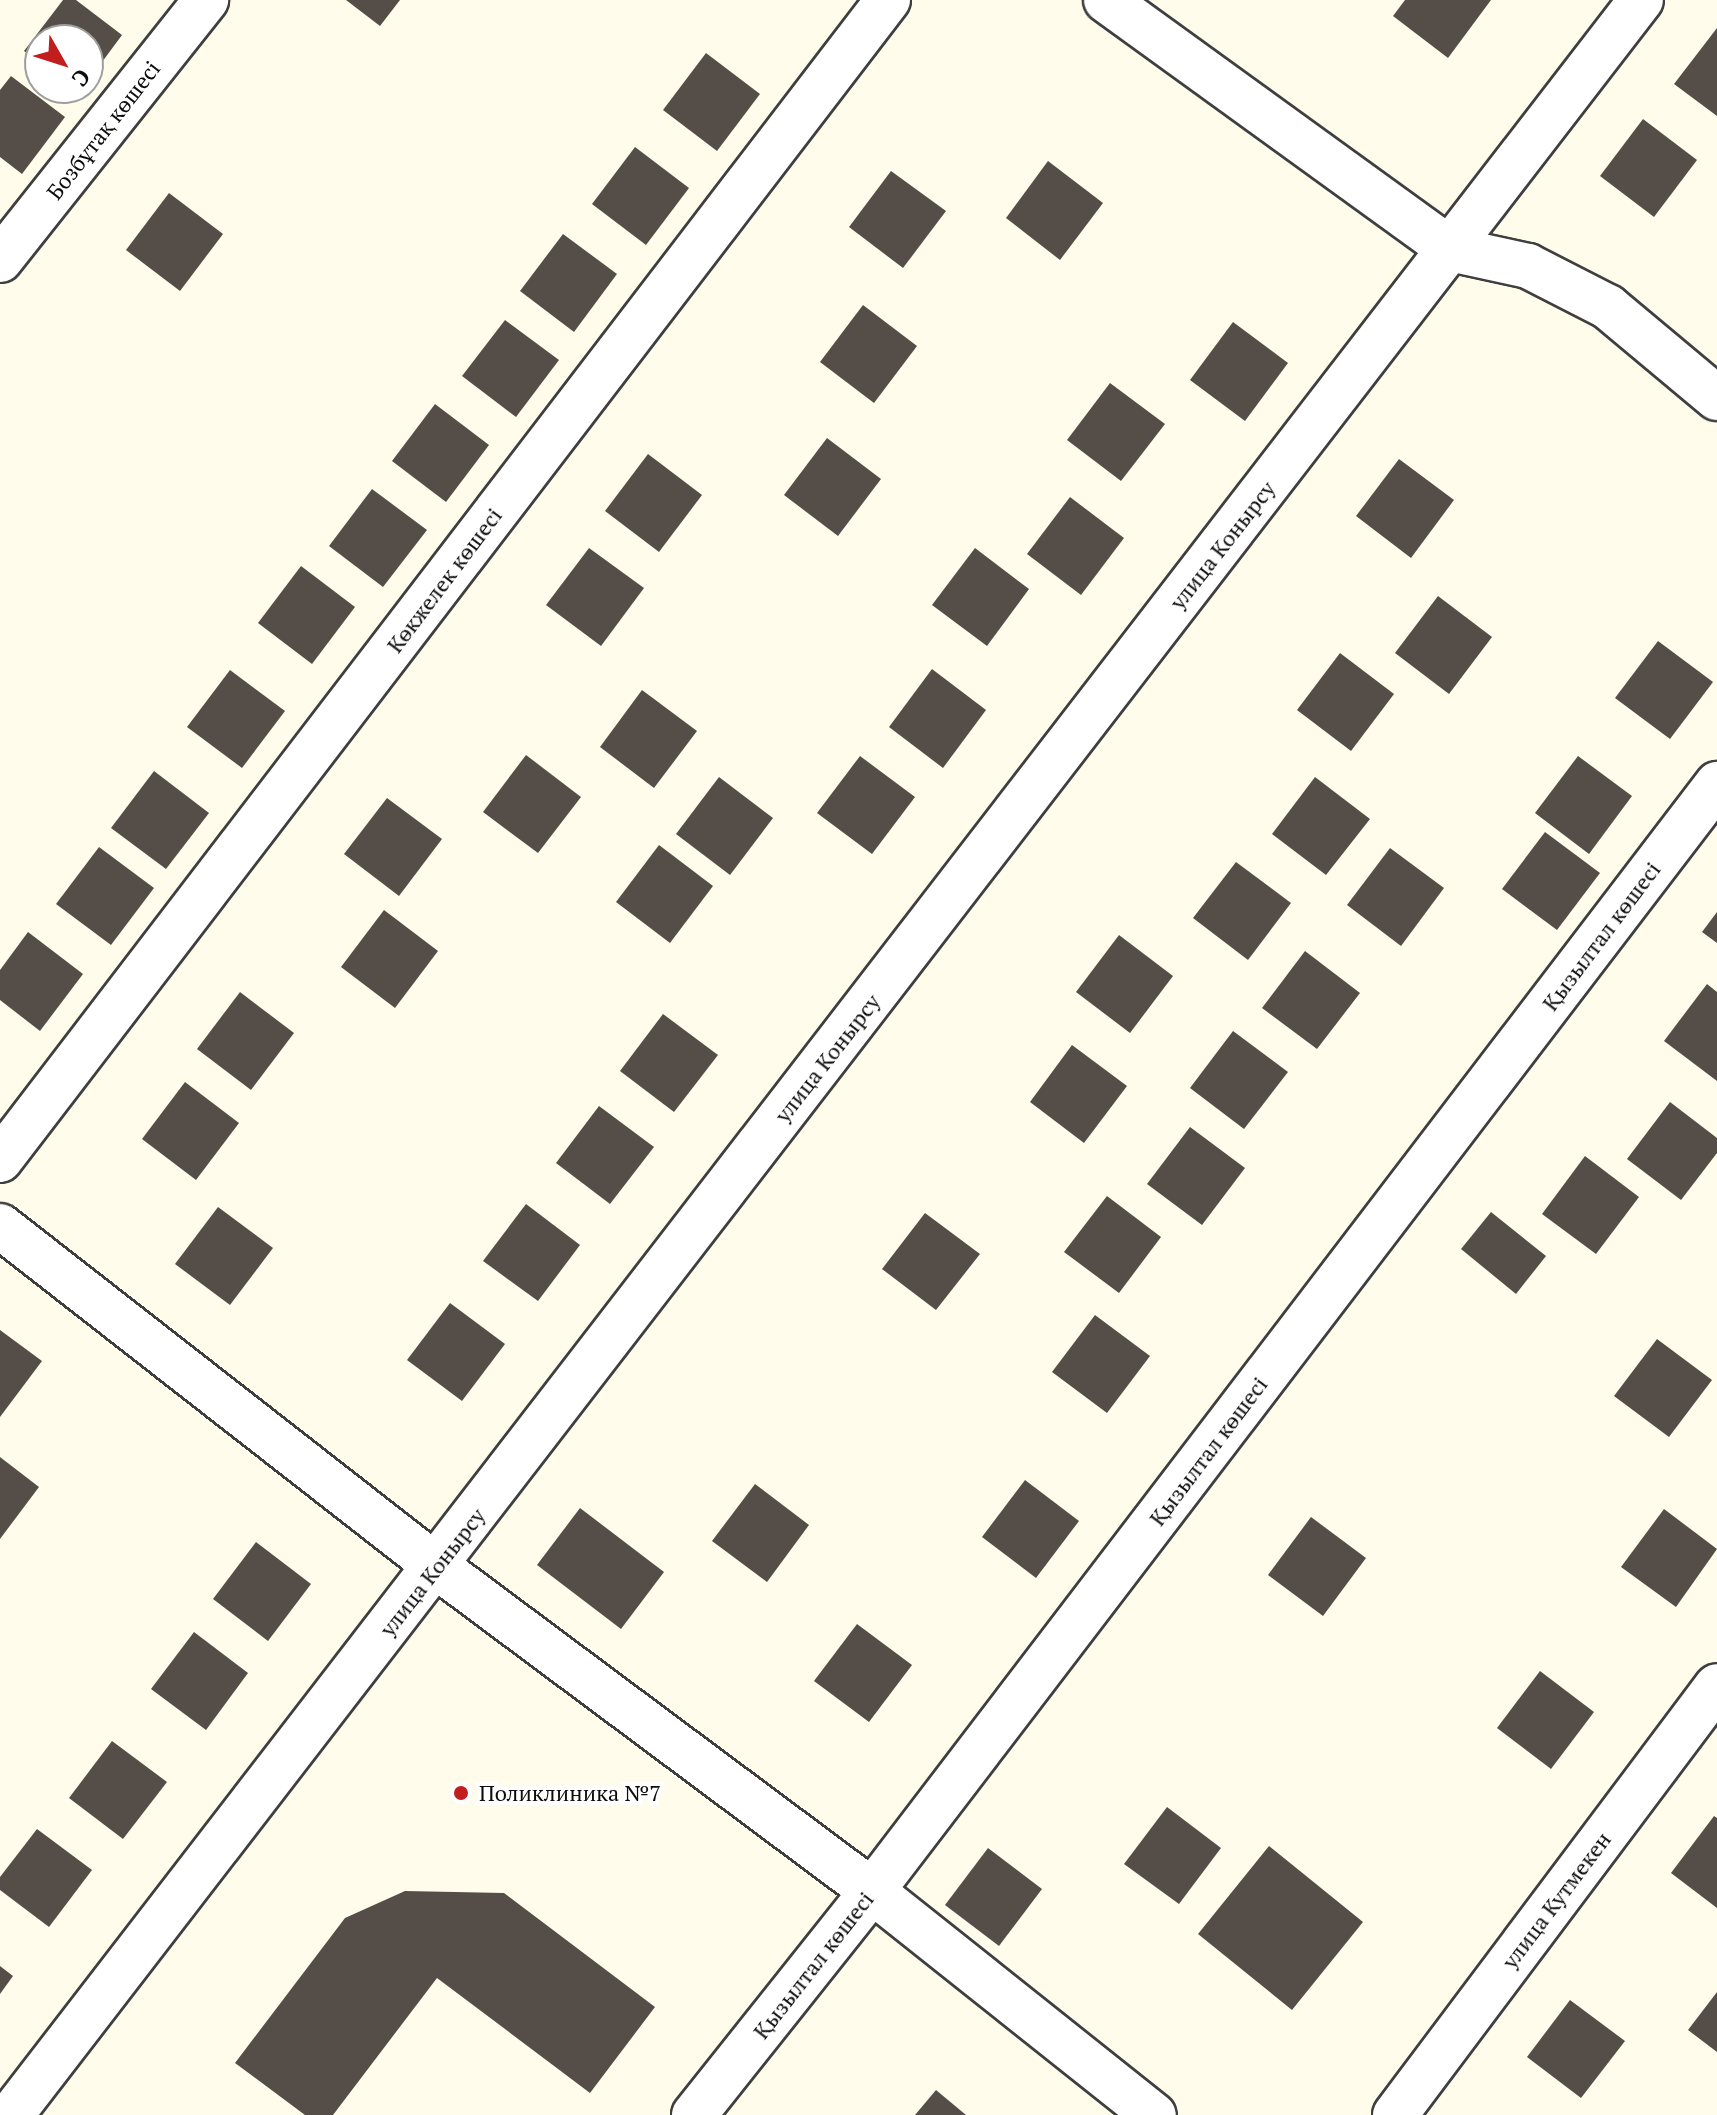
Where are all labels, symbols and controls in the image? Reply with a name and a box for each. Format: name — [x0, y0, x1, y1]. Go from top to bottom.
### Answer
north arrow — [24, 24, 104, 104]
street label: Бозбұтақ көшесі — [41, 56, 165, 204]
text: С — [66, 63, 97, 93]
street label: улица Конырсу — [1164, 476, 1280, 614]
street label: Көкжелек көшесі — [381, 503, 507, 657]
street label: Қызылтал көшесі — [1536, 856, 1666, 1016]
street label: улица Конырсу — [769, 989, 885, 1127]
street label: Қызылтал көшесі — [1143, 1371, 1273, 1531]
street label: улица Конырсу — [374, 1503, 490, 1641]
place label: Поликлиника №7 — [479, 1780, 661, 1806]
marker: Поликлиника №7 — [450, 1782, 472, 1804]
street label: улица Кутмекен — [1496, 1826, 1616, 1974]
street label: Қызылтал көшесі — [747, 1886, 879, 2044]

